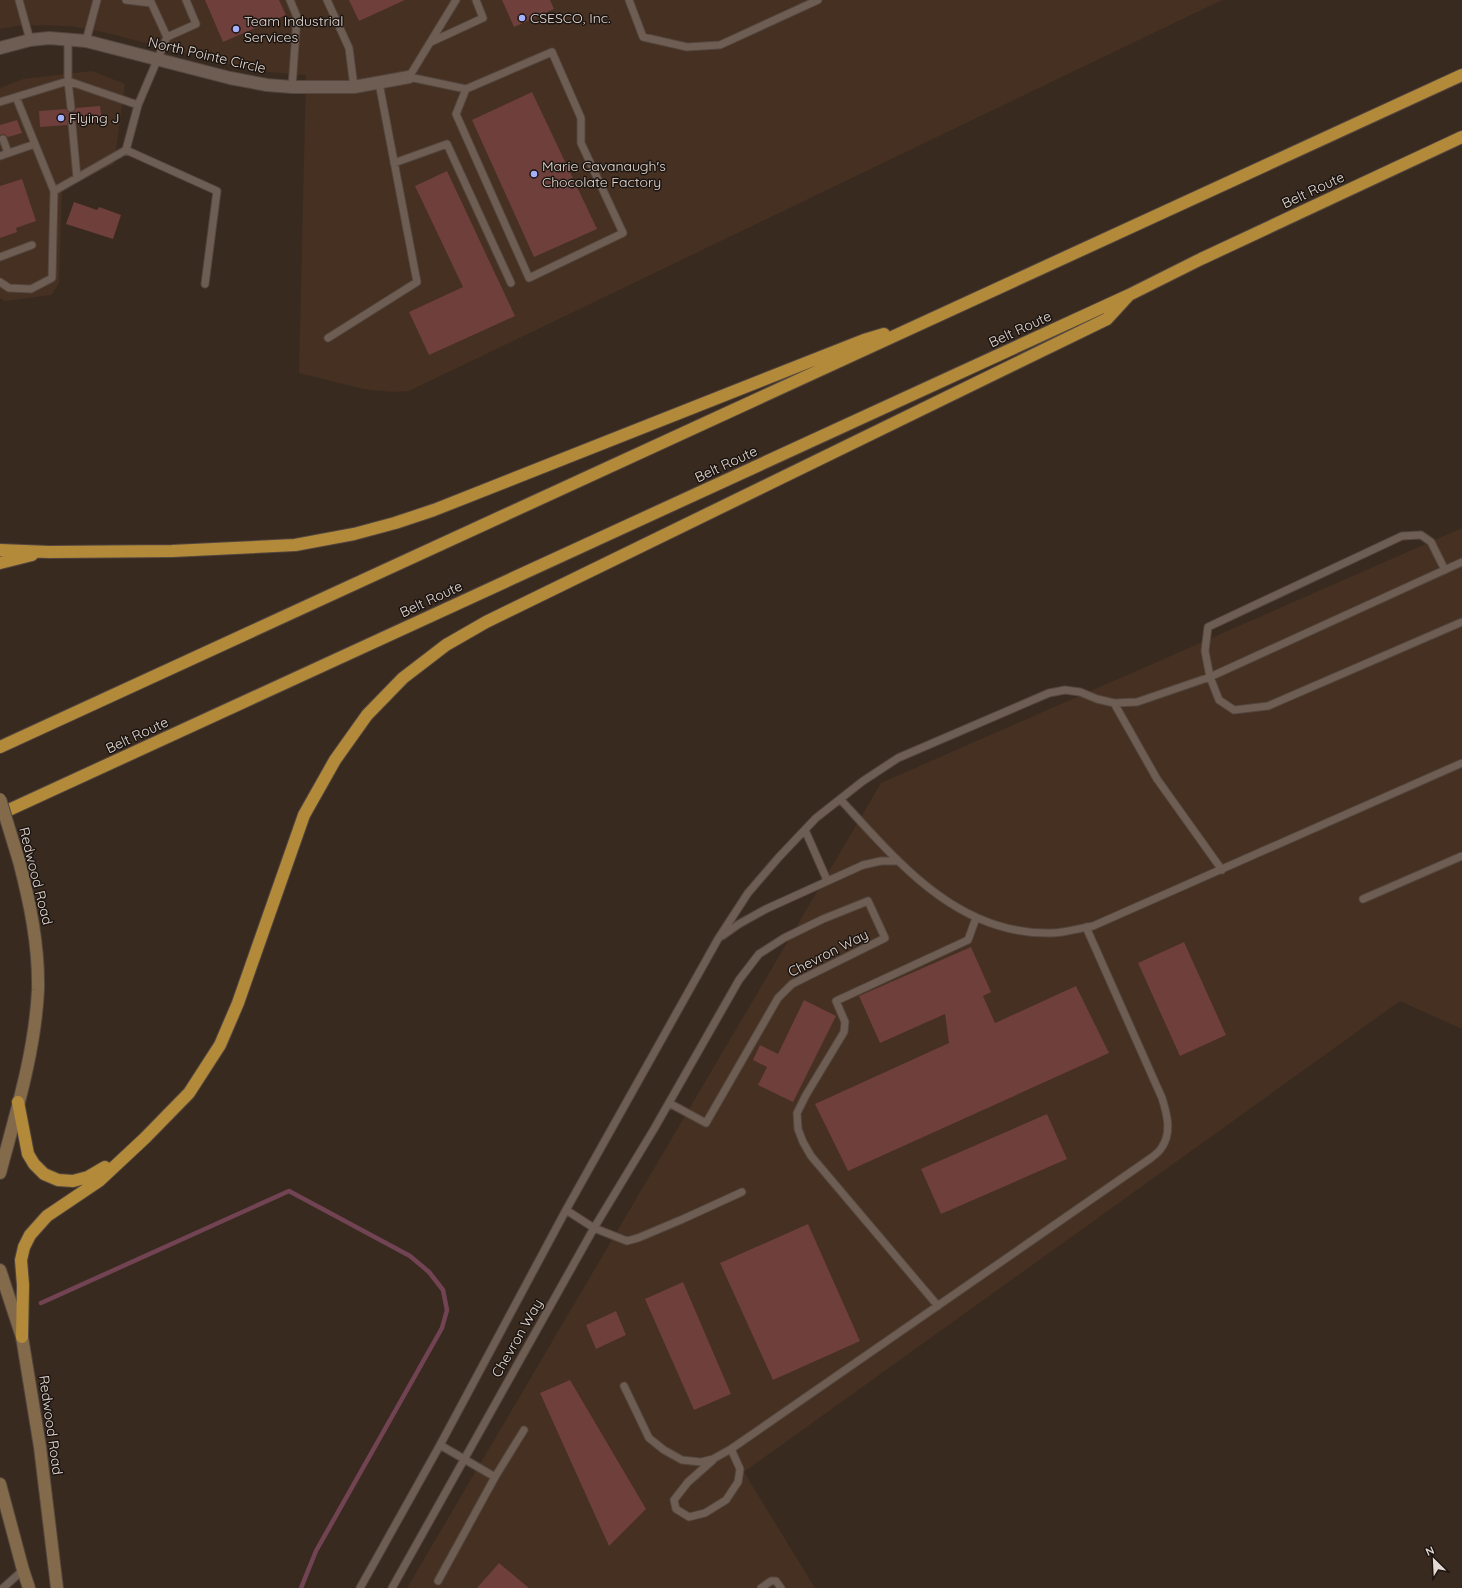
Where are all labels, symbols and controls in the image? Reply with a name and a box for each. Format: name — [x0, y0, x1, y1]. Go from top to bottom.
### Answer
place label: CSESCO, Inc. — [530, 9, 611, 27]
place label: Team Industrial Services — [244, 12, 343, 46]
marker: CSESCO, Inc. — [517, 13, 527, 23]
marker: Team Industrial Services — [231, 24, 241, 34]
street label: North Pointe Circle — [146, 33, 268, 77]
place label: Flying J — [69, 109, 120, 127]
marker: Flying J — [56, 113, 66, 123]
place label: Marie Cavanaugh's Chocolate Factory — [542, 157, 666, 191]
street label: Belt Route — [1279, 168, 1347, 212]
marker: Marie Cavanaugh's Chocolate Factory — [529, 169, 539, 179]
street label: Belt Route — [986, 307, 1054, 351]
street label: Belt Route — [692, 442, 760, 486]
street label: Belt Route — [397, 577, 465, 621]
street label: Belt Route — [103, 713, 171, 757]
street label: Redwood Road — [15, 825, 57, 927]
street label: Chevron Way — [785, 925, 871, 981]
street label: Chevron Way — [487, 1296, 547, 1380]
street label: Redwood Road — [35, 1374, 67, 1476]
north arrow — [1414, 1540, 1454, 1580]
text: N — [1423, 1543, 1436, 1559]

